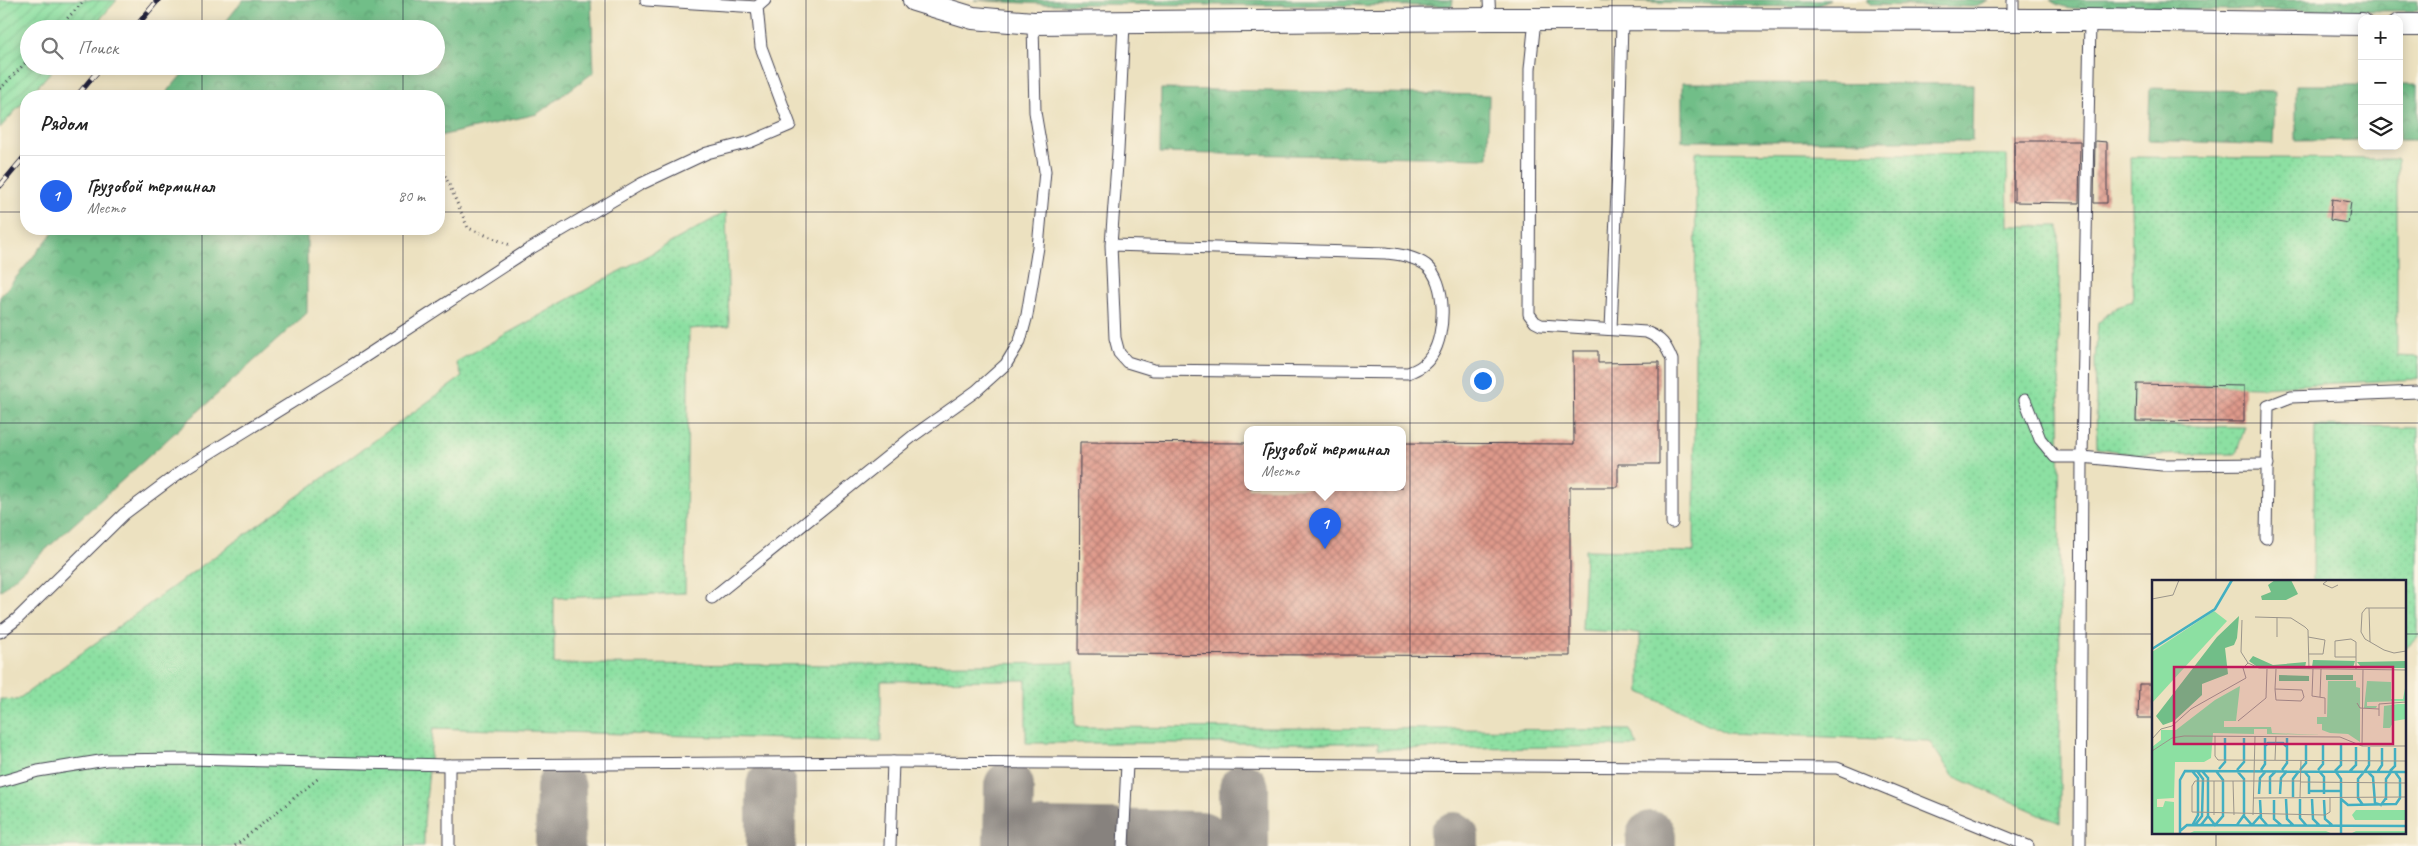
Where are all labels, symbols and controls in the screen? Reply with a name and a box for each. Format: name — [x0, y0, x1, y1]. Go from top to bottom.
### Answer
map controls — [2358, 15, 2403, 150]
button: + — [2358, 15, 2403, 60]
search box — [20, 20, 445, 75]
icon: search — [38, 34, 66, 62]
text: Поиск — [78, 36, 118, 60]
button: − — [2358, 60, 2403, 105]
button: layers — [2358, 105, 2403, 150]
text: Рядом — [40, 110, 87, 136]
text: Грузовой терминал — [87, 174, 215, 198]
text: 1 — [52, 186, 60, 206]
text: 80 m — [398, 186, 425, 206]
text: Место — [87, 198, 125, 218]
your location — [1470, 368, 1496, 394]
popup — [1244, 426, 1406, 491]
text: Грузовой терминал — [1261, 437, 1389, 461]
text: Место — [1261, 461, 1299, 481]
pin: 1 — [1309, 508, 1341, 549]
inset map — [2152, 580, 2406, 834]

